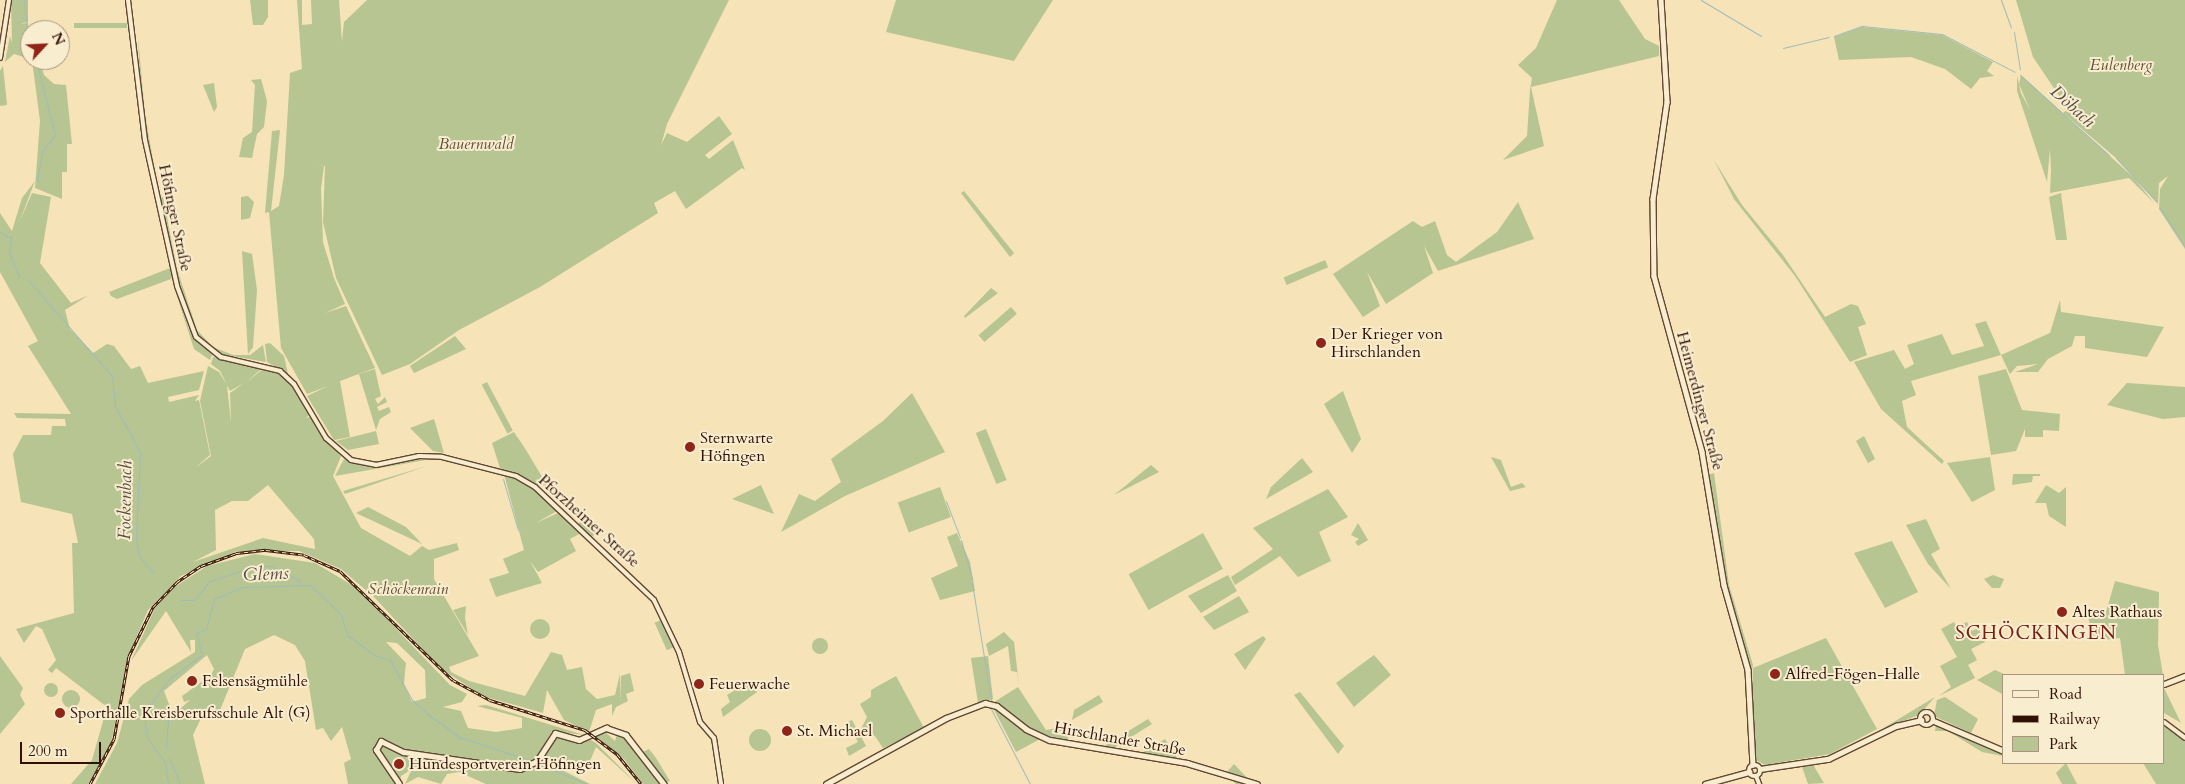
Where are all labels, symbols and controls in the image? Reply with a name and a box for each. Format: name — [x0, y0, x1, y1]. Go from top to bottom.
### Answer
north arrow — [20, 20, 70, 70]
text: N — [47, 29, 69, 48]
park label: Eulenberg — [2090, 55, 2152, 75]
water label: Döbach — [2045, 81, 2099, 133]
park label: Bauernwald — [438, 134, 514, 154]
street label: Höfinger Straße — [154, 163, 196, 273]
place label: Der Krieger von Hirschlanden — [1331, 324, 1443, 362]
street label: Heimerdinger Straße — [1672, 330, 1728, 472]
marker: Der Krieger von Hirschlanden — [1315, 337, 1327, 349]
place label: Sternwarte Höfingen — [700, 428, 773, 466]
marker: Sternwarte Höfingen — [684, 441, 696, 453]
water label: Fockenbach — [115, 460, 137, 540]
street label: Pforzheimer Straße — [534, 470, 644, 572]
water label: Glems — [243, 563, 289, 587]
park label: Schöckenrain — [368, 579, 448, 599]
place label: Altes Rathaus — [2072, 602, 2162, 622]
marker: Altes Rathaus — [2056, 606, 2068, 618]
district label: SCHÖCKINGEN — [1954, 623, 2118, 645]
place label: Alfred-Fögen-Halle — [1785, 664, 1920, 684]
marker: Alfred-Fögen-Halle — [1769, 668, 1781, 680]
place label: Felsensägmühle — [202, 671, 308, 691]
place label: Feuerwache — [709, 674, 790, 694]
legend — [2002, 674, 2165, 764]
marker: Felsensägmühle — [186, 675, 198, 687]
marker: Feuerwache — [693, 678, 705, 690]
text: Road — [2049, 684, 2082, 704]
place label: Sporthalle Kreisberufsschule Alt (G) — [70, 703, 310, 723]
marker: Sporthalle Kreisberufsschule Alt (G) — [54, 707, 66, 719]
text: Railway — [2049, 709, 2100, 729]
street label: Hirschlander Straße — [1052, 718, 1188, 760]
place label: St. Michael — [797, 721, 872, 741]
marker: St. Michael — [781, 725, 793, 737]
scale bar — [22, 732, 104, 764]
text: Park — [2049, 734, 2078, 754]
text: 200 m — [28, 741, 68, 761]
place label: Hundesportverein Höfingen — [409, 754, 601, 774]
marker: Hundesportverein Höfingen — [393, 758, 405, 770]

